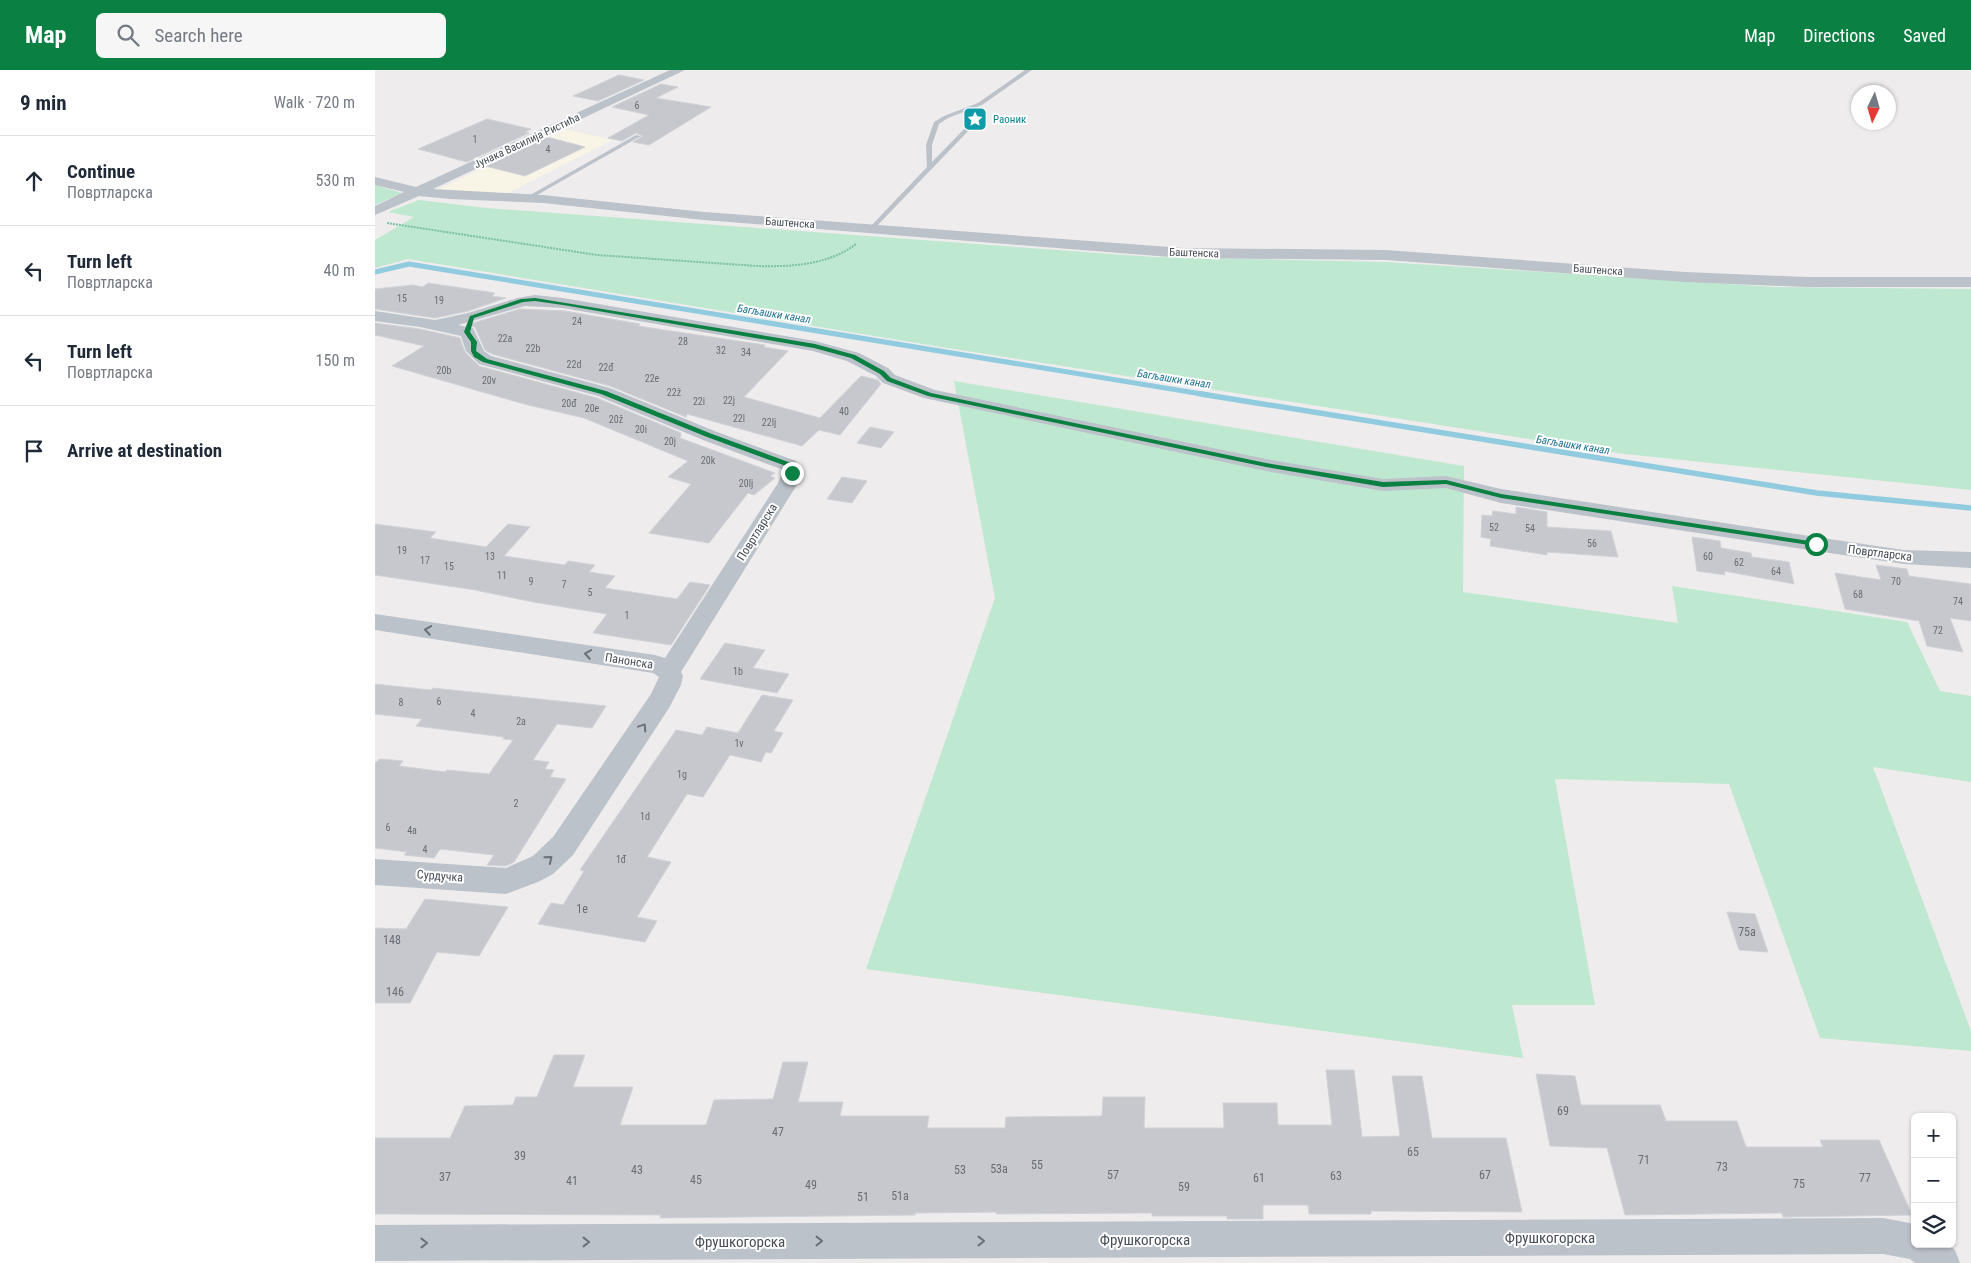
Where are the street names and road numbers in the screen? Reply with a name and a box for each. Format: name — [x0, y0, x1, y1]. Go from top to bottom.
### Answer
street label: Јунака Василија Ристића — [472, 111, 582, 171]
street label: Баштенска — [765, 215, 815, 231]
street label: Баштенска — [1169, 246, 1219, 260]
street label: Баштенска — [1573, 262, 1623, 278]
street label: Повртларска — [734, 501, 780, 563]
street label: Повртларска — [1847, 542, 1913, 564]
street label: Панонска — [604, 650, 654, 672]
street label: Сурдучка — [416, 867, 464, 885]
street label: Фрушкогорска — [1505, 1229, 1595, 1247]
street label: Фрушкогорска — [1100, 1231, 1190, 1249]
street label: Фрушкогорска — [695, 1233, 785, 1251]

